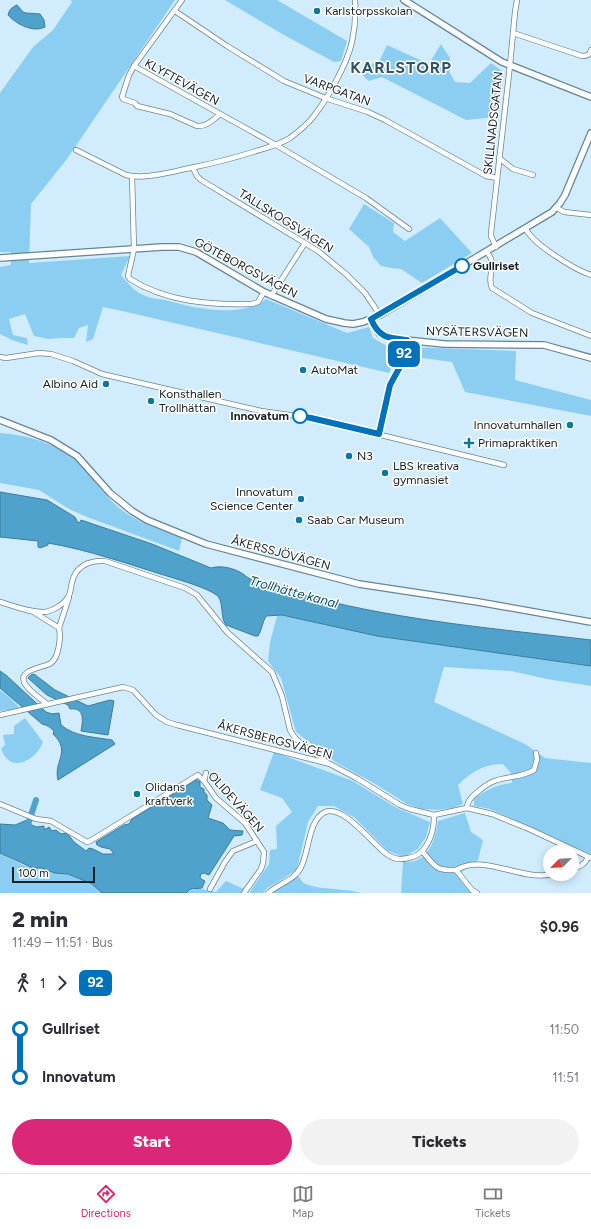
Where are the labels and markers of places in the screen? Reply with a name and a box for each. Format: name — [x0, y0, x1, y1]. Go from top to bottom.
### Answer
place label: Karlstorpsskolan — [325, 4, 413, 18]
marker: Karlstorpsskolan — [312, 6, 322, 16]
marker: Gullriset — [454, 258, 470, 274]
place label: Gullriset — [473, 259, 520, 273]
place label: AutoMat — [311, 363, 359, 377]
marker: AutoMat — [298, 365, 308, 375]
place label: Albino Aid — [43, 377, 98, 391]
marker: Albino Aid — [101, 379, 111, 389]
place label: Konsthallen Trollhättan — [159, 387, 222, 415]
marker: Konsthallen Trollhättan — [146, 396, 156, 406]
marker: Innovatum — [292, 408, 308, 424]
place label: Innovatum — [230, 409, 289, 423]
place label: Innovatumhallen — [474, 418, 562, 432]
marker: Innovatumhallen — [565, 420, 575, 430]
place label: Primapraktiken — [478, 436, 558, 450]
marker: Primapraktiken — [463, 437, 475, 449]
place label: N3 — [357, 449, 373, 463]
marker: N3 — [344, 451, 354, 461]
place label: LBS kreativa gymnasiet — [393, 459, 459, 487]
marker: LBS kreativa gymnasiet — [380, 468, 390, 478]
place label: Innovatum Science Center — [210, 485, 293, 513]
marker: Innovatum Science Center — [296, 494, 306, 504]
place label: Saab Car Museum — [307, 513, 404, 527]
marker: Saab Car Museum — [294, 515, 304, 525]
place label: Olidans kraftverk — [145, 780, 193, 808]
marker: Olidans kraftverk — [132, 789, 142, 799]

